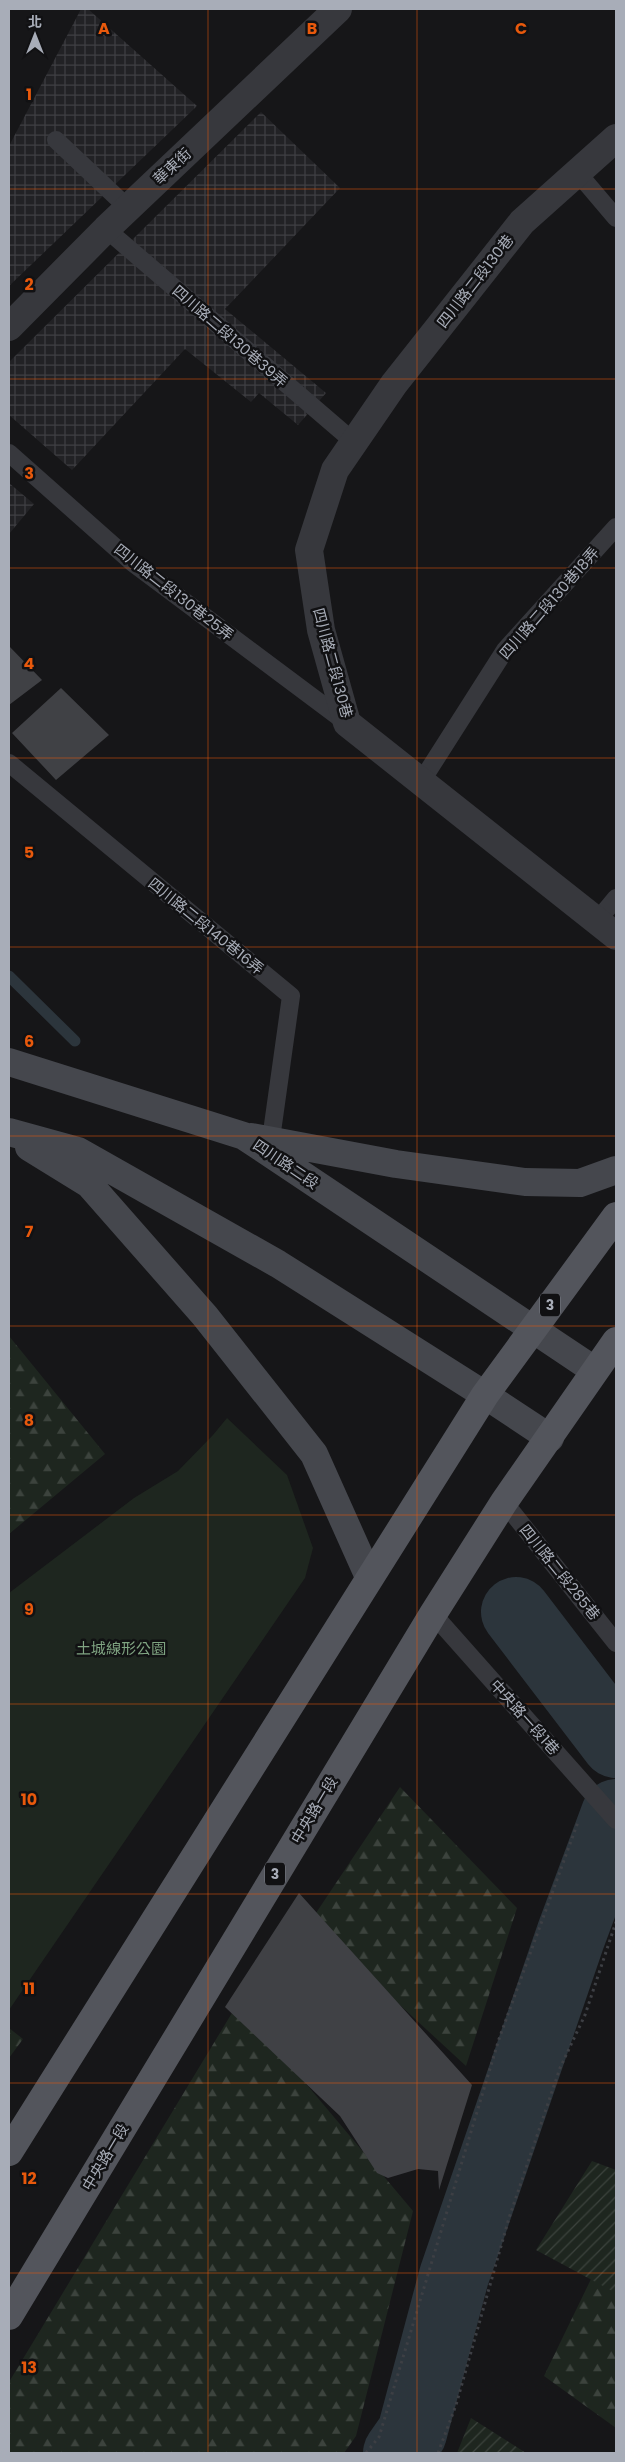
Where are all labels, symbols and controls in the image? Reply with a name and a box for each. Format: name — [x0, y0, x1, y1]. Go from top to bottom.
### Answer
north arrow — [10, 10, 60, 60]
text: 北 — [28, 12, 42, 32]
text: A — [98, 17, 110, 40]
text: B — [307, 17, 317, 40]
text: C — [515, 17, 527, 40]
text: 1 — [26, 83, 32, 106]
street label: 華東街 — [148, 143, 196, 189]
street label: 四川路二段130巷 — [432, 230, 518, 332]
text: 2 — [24, 273, 34, 296]
street label: 四川路二段130巷39弄 — [168, 280, 292, 392]
text: 3 — [24, 462, 34, 485]
street label: 四川路二段130巷25弄 — [110, 539, 238, 645]
street label: 四川路二段130巷18弄 — [494, 542, 604, 664]
street label: 四川路二段130巷 — [308, 606, 358, 720]
text: 4 — [24, 652, 35, 675]
text: 5 — [24, 841, 34, 864]
street label: 四川路二段140巷16弄 — [144, 873, 268, 979]
text: 6 — [24, 1030, 34, 1053]
street label: 四川路二段 — [249, 1134, 323, 1194]
text: 7 — [25, 1220, 34, 1243]
road number: 3 — [540, 1294, 560, 1316]
text: 8 — [24, 1409, 34, 1432]
street label: 四川路二段285巷 — [515, 1520, 605, 1624]
text: 9 — [24, 1598, 34, 1621]
park label: 土城線形公園 — [76, 1638, 166, 1659]
street label: 中央路一段1巷 — [485, 1675, 565, 1759]
street label: 中央路一段 — [286, 1772, 342, 1848]
text: 10 — [21, 1788, 37, 1811]
road number: 3 — [265, 1862, 285, 1886]
text: 11 — [23, 1977, 35, 2000]
street label: 中央路一段 — [77, 2119, 133, 2195]
text: 12 — [21, 2167, 37, 2190]
text: 13 — [21, 2356, 37, 2379]

